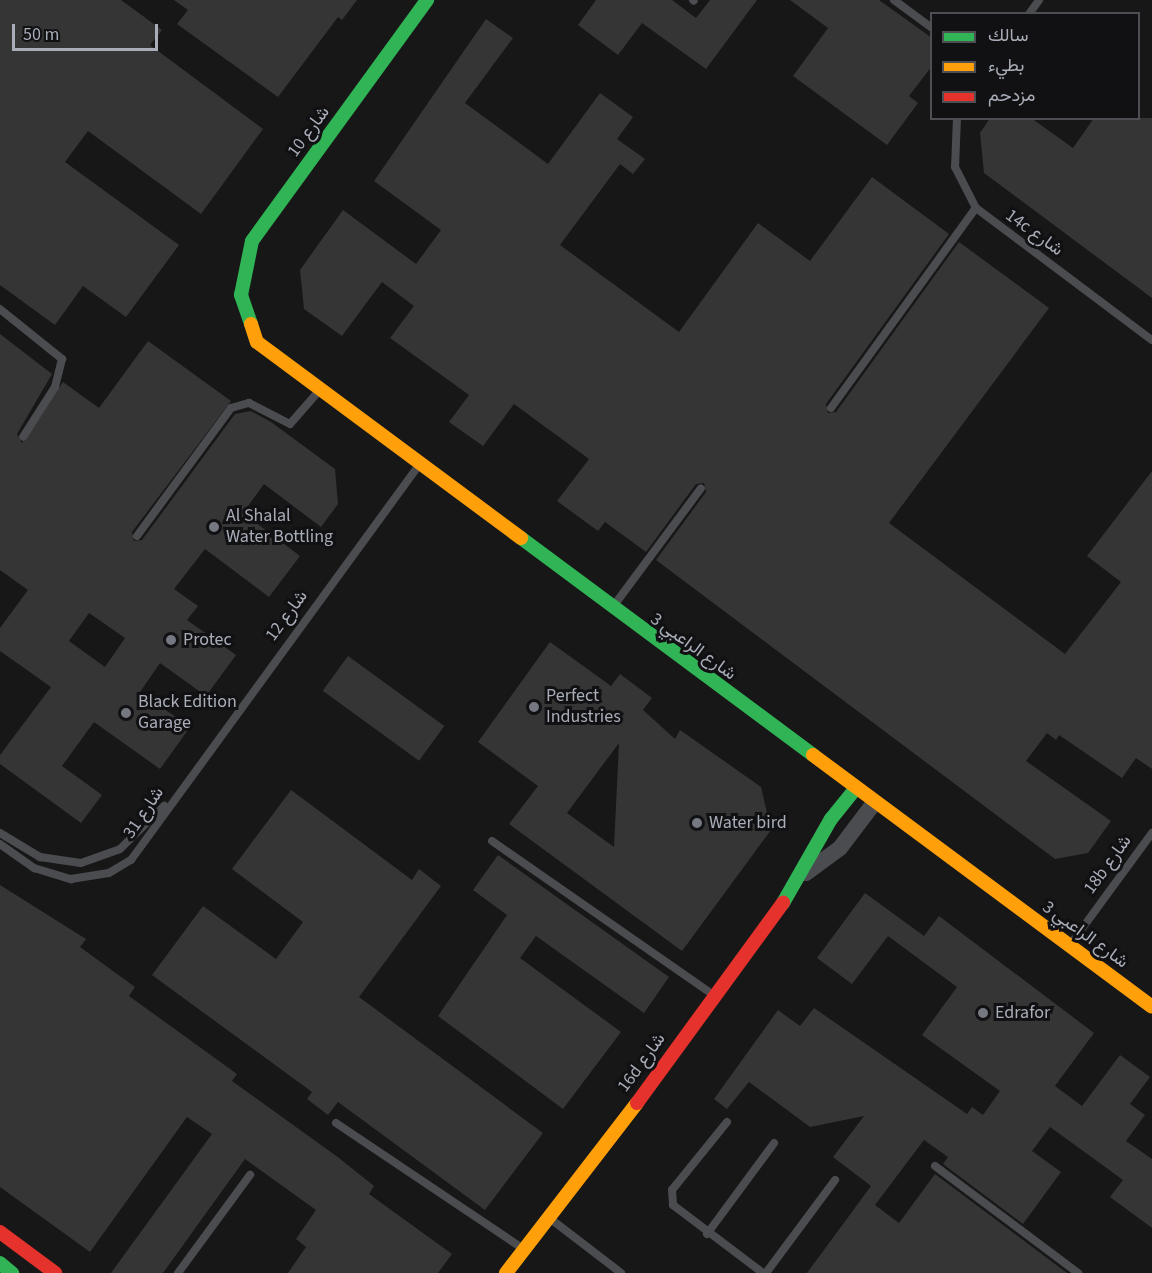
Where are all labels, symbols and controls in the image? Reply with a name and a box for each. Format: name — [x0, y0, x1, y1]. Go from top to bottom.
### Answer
scale bar — [15, 12, 160, 50]
legend — [930, 12, 1140, 120]
text: 50 m — [23, 22, 59, 47]
text: سالك — [988, 23, 1028, 48]
text: بطيء — [988, 53, 1024, 78]
text: مزدحم — [988, 83, 1035, 108]
street label: شارع 10 — [283, 102, 335, 162]
street label: 14c شارع — [1001, 205, 1067, 261]
place label: Al Shalal Water Bottling — [226, 506, 333, 548]
marker: Al Shalal Water Bottling — [207, 520, 221, 534]
street label: شارع 12 — [261, 586, 313, 646]
street label: شارع الراعبي 3 — [646, 609, 740, 685]
place label: Protec — [183, 629, 232, 651]
marker: Protec — [164, 633, 178, 647]
place label: Perfect Industries — [546, 686, 621, 728]
place label: Black Edition Garage — [138, 692, 237, 734]
marker: Perfect Industries — [527, 700, 541, 714]
marker: Black Edition Garage — [119, 706, 133, 720]
street label: شارع 31 — [119, 783, 169, 843]
place label: Water bird — [709, 812, 787, 834]
marker: Water bird — [690, 816, 704, 830]
street label: 18b شارع — [1079, 831, 1137, 899]
street label: شارع الراعبي 3 — [1038, 897, 1132, 973]
place label: Edrafor — [995, 1002, 1050, 1024]
marker: Edrafor — [976, 1006, 990, 1020]
street label: 16d شارع — [613, 1029, 671, 1097]

